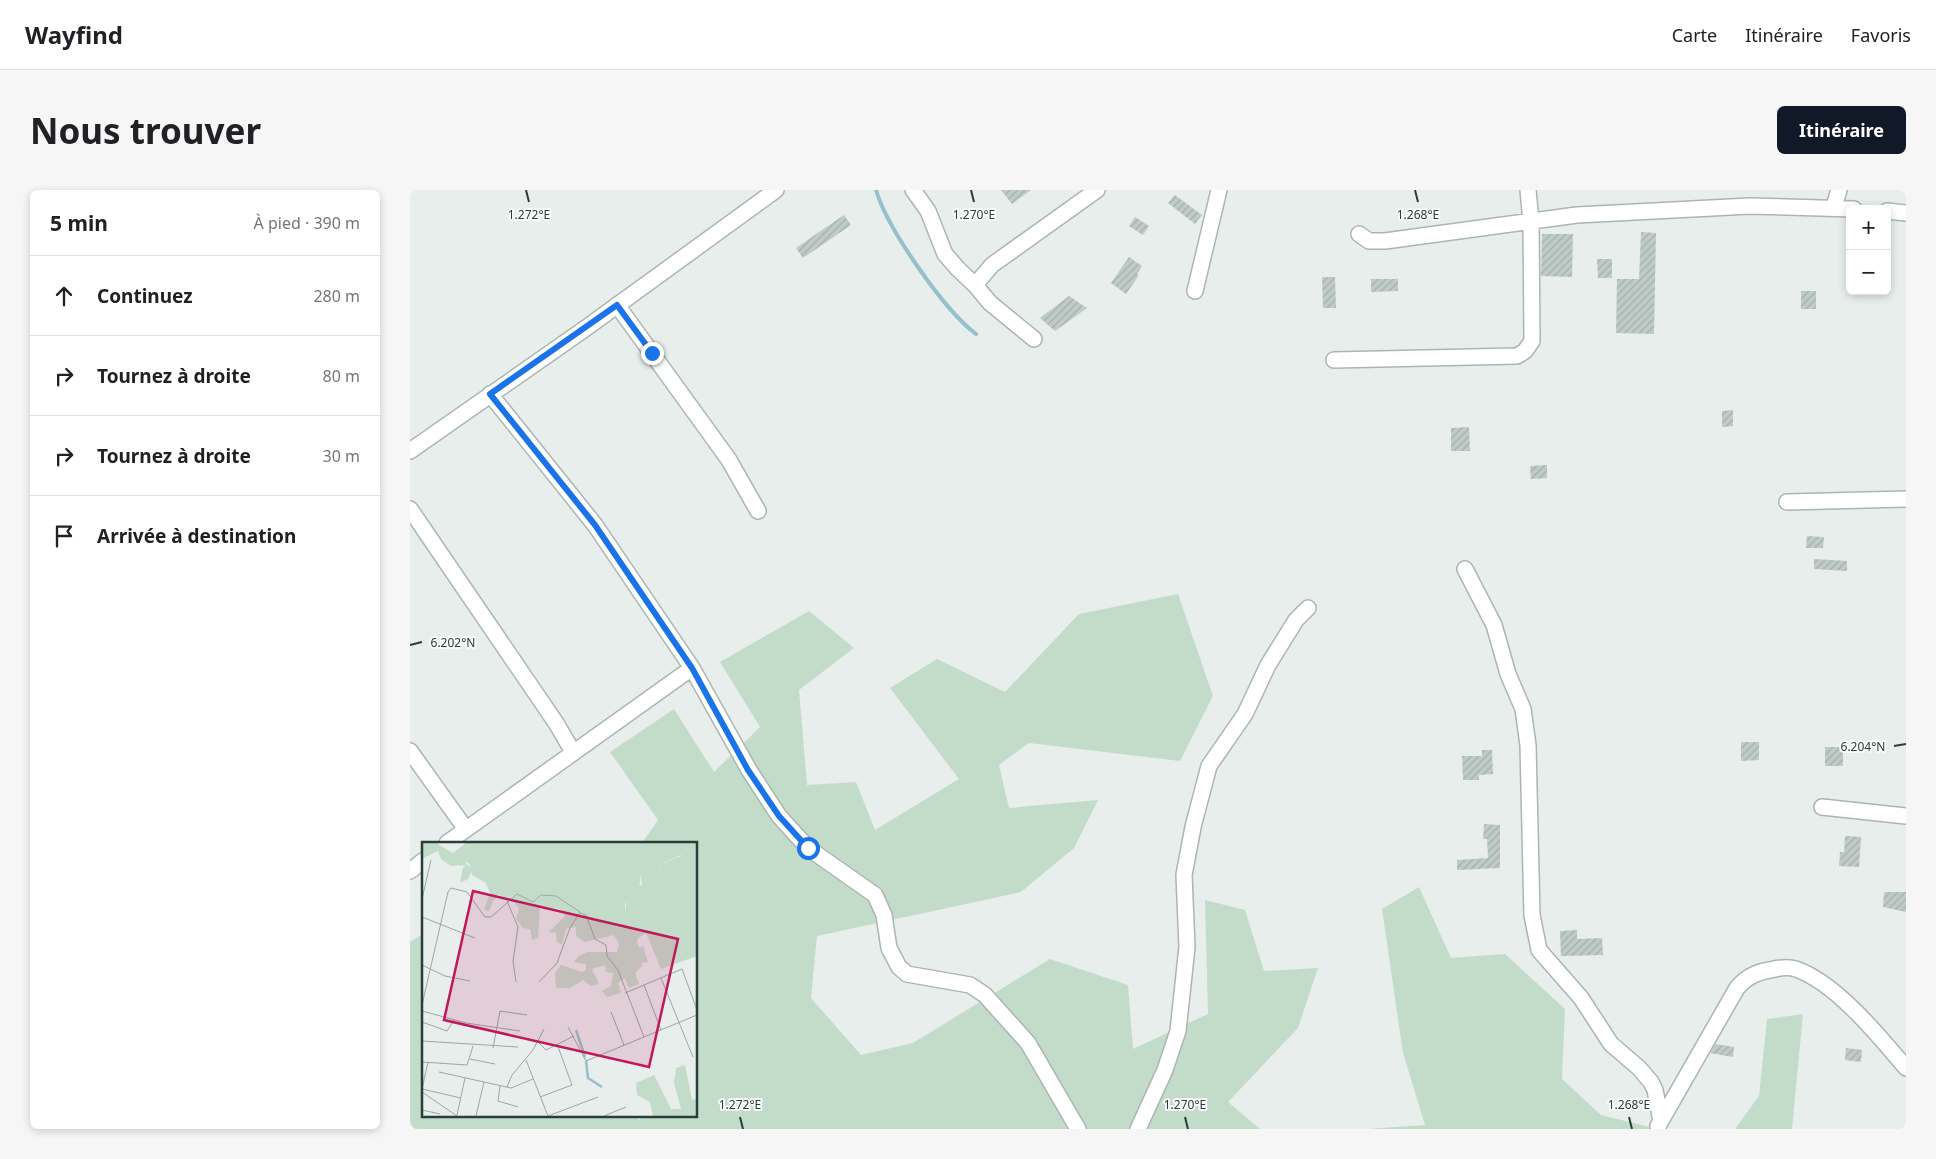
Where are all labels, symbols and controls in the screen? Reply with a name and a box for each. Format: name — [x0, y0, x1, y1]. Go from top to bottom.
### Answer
text: Wayfind — [25, 18, 123, 51]
text: Carte — [1672, 23, 1717, 47]
text: Itinéraire — [1745, 23, 1823, 47]
text: Favoris — [1851, 23, 1911, 47]
button: Itinéraire — [1777, 106, 1906, 154]
text: Nous trouver — [30, 107, 261, 154]
map controls — [1846, 205, 1891, 295]
button: + — [1846, 205, 1891, 250]
text: 1.272°E — [508, 206, 550, 223]
text: 1.270°E — [953, 206, 995, 223]
text: 1.268°E — [1397, 206, 1439, 223]
text: 5 min — [50, 209, 108, 237]
text: À pied · 390 m — [254, 212, 360, 234]
button: − — [1846, 250, 1891, 295]
icon: ahead — [50, 282, 78, 310]
text: Continuez — [97, 283, 193, 309]
text: 280 m — [313, 285, 360, 307]
route end — [641, 342, 664, 365]
icon: right — [50, 362, 78, 390]
text: Tournez à droite — [97, 363, 251, 389]
text: 80 m — [323, 365, 360, 387]
icon: right — [50, 442, 78, 470]
text: Tournez à droite — [97, 443, 251, 469]
text: 30 m — [323, 445, 360, 467]
icon: arrive — [50, 522, 78, 550]
text: Arrivée à destination — [97, 523, 296, 549]
text: 6.202°N — [431, 634, 475, 651]
text: 6.204°N — [1841, 738, 1885, 755]
route start — [797, 837, 820, 860]
inset map — [422, 842, 698, 1116]
text: 1.272°E — [719, 1096, 761, 1113]
text: 1.270°E — [1164, 1096, 1206, 1113]
text: 1.268°E — [1608, 1096, 1650, 1113]

